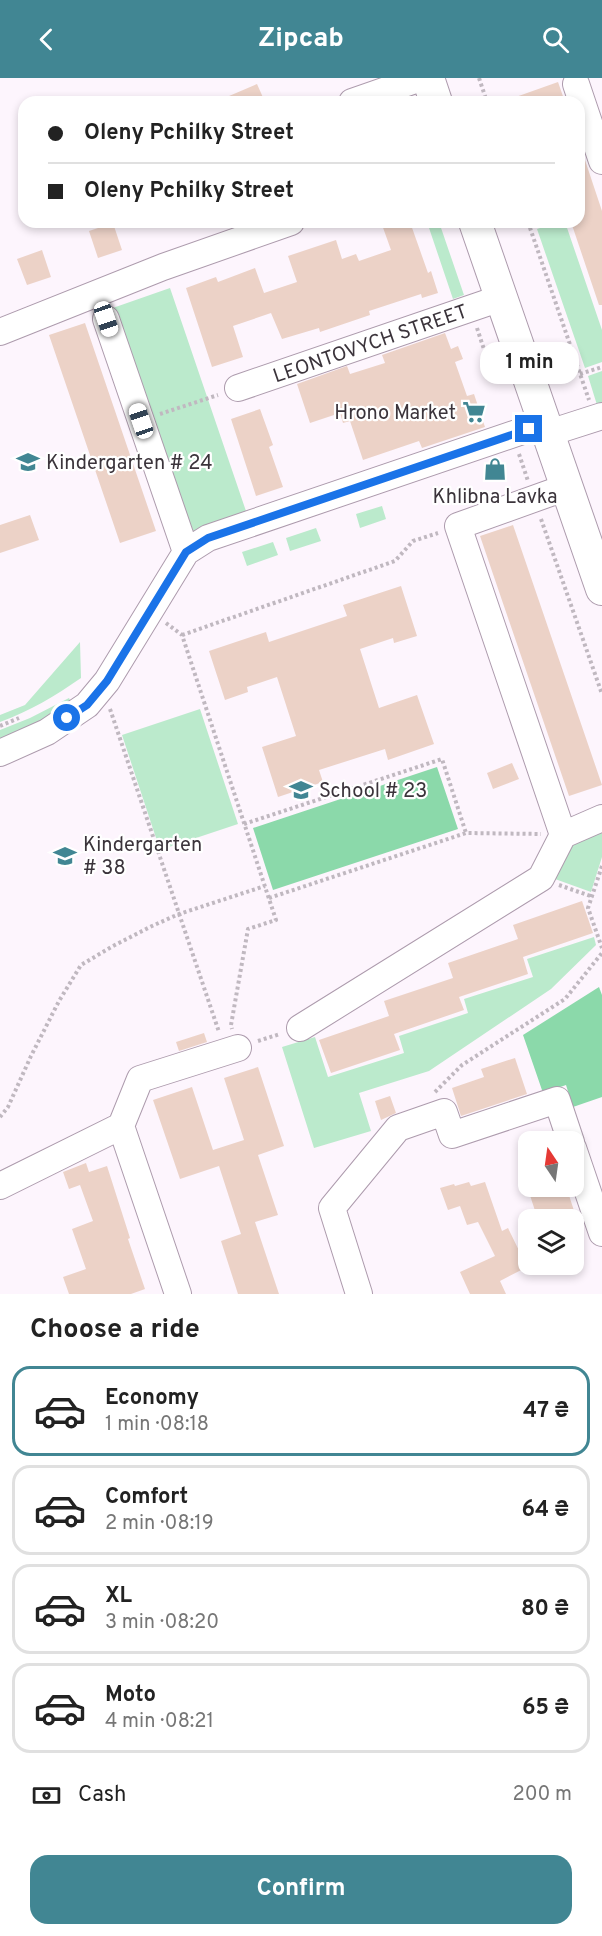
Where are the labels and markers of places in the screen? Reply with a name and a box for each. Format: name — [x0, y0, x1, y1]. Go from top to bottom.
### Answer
supermarket icon: Hrono Market — [461, 399, 487, 425]
place label: Hrono Market — [334, 401, 456, 427]
school or university icon: Kindergarten # 24 — [15, 449, 41, 475]
place label: Kindergarten # 24 — [46, 451, 213, 477]
shop icon: Khlibna Lavka — [482, 456, 508, 482]
place label: Khlibna Lavka — [432, 485, 558, 511]
school or university icon: School # 23 — [288, 777, 314, 803]
place label: School # 23 — [319, 779, 427, 805]
place label: Kindergarten # 38 — [83, 833, 202, 882]
school or university icon: Kindergarten # 38 — [52, 843, 78, 869]

